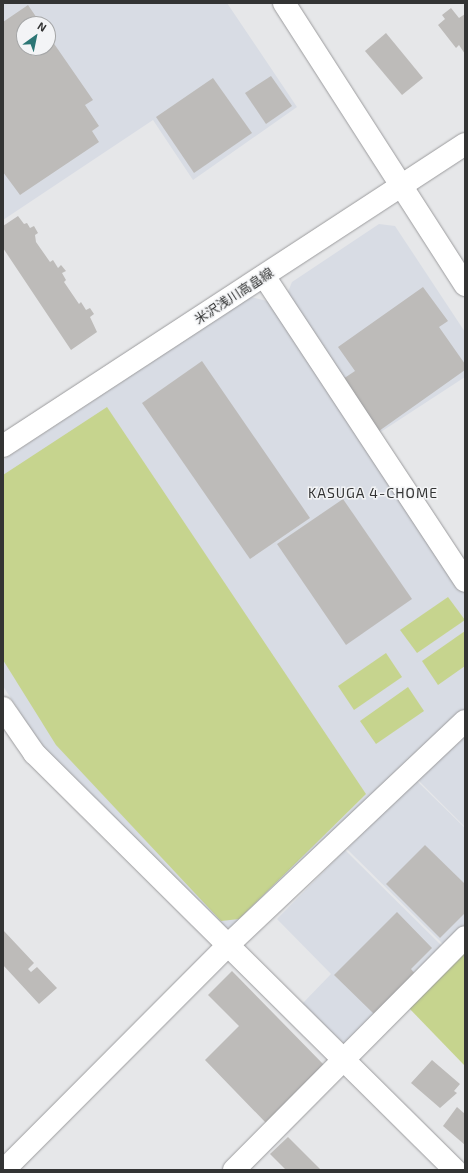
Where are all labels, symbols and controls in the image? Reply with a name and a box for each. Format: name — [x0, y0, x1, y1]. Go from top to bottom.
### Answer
north arrow — [16, 16, 56, 56]
text: N — [35, 19, 49, 34]
street label: 米沢浅川高畠線 — [192, 265, 276, 327]
district label: KASUGA 4-CHOME — [308, 485, 438, 501]

